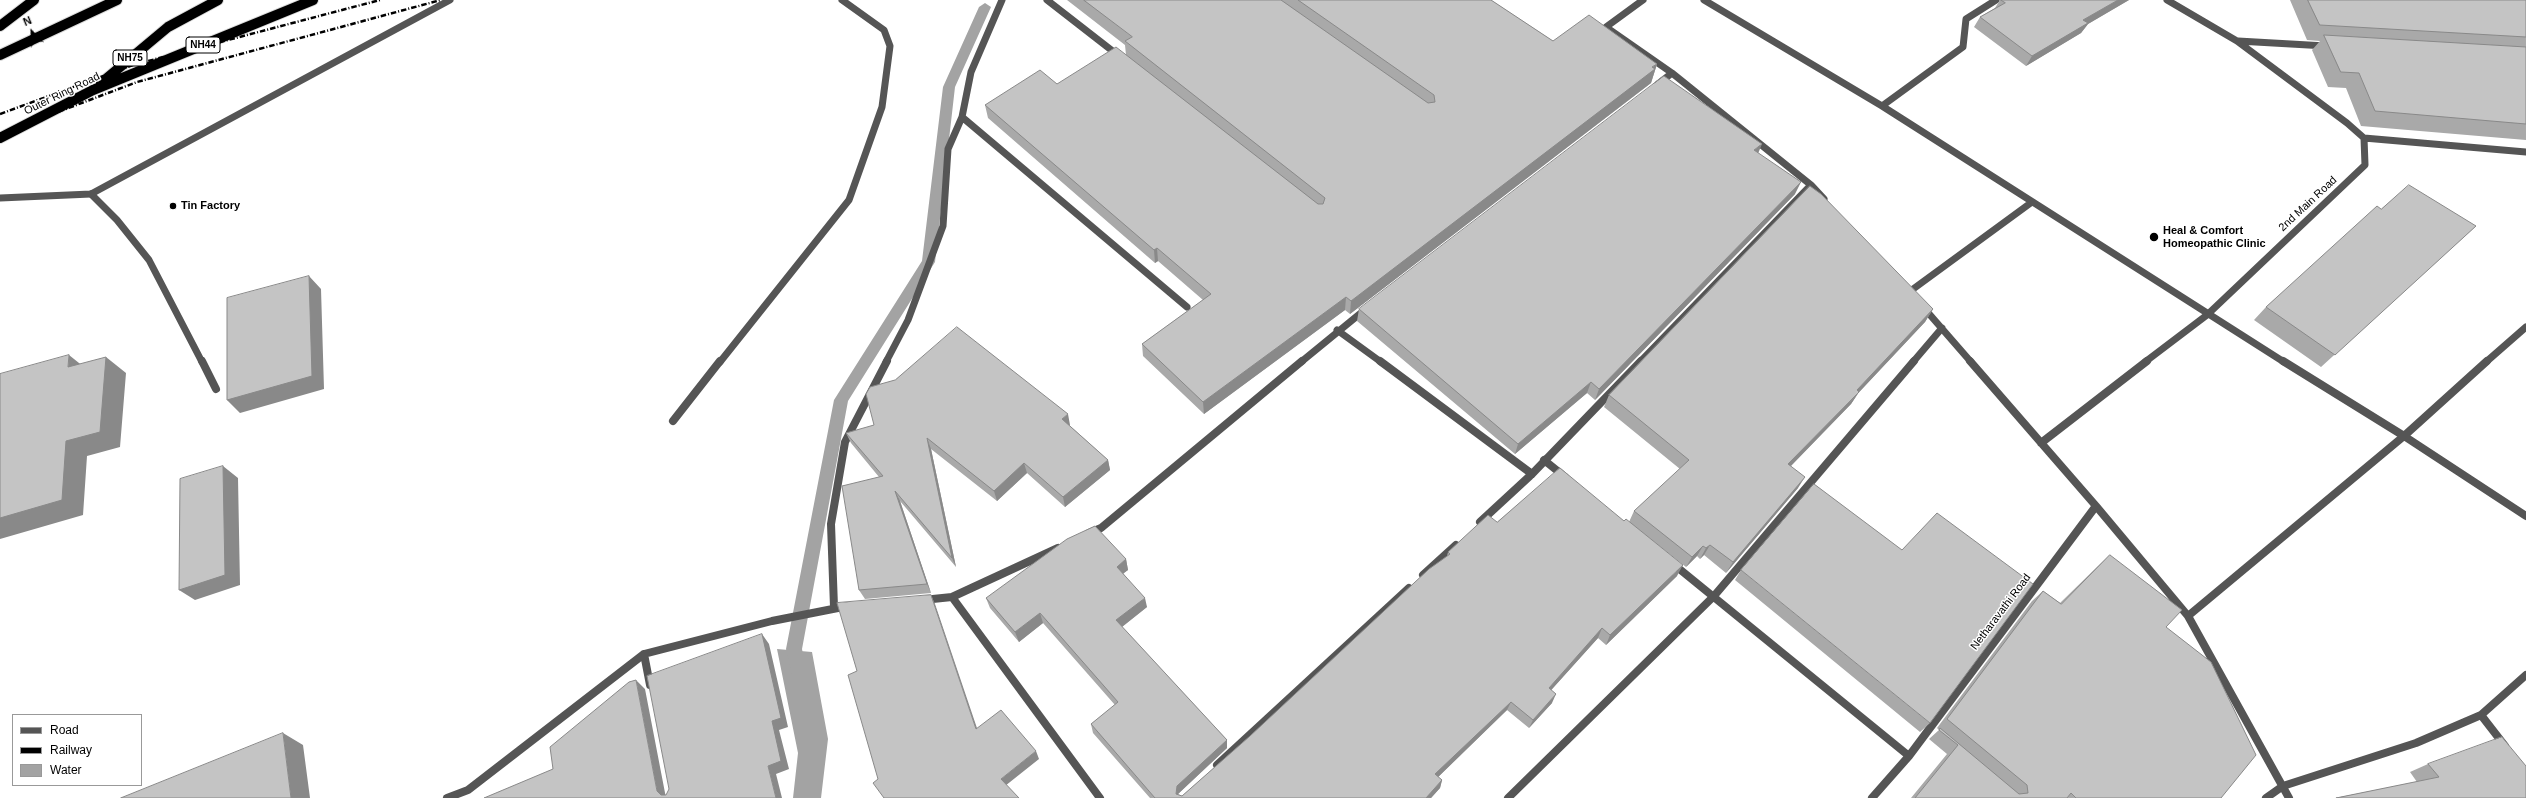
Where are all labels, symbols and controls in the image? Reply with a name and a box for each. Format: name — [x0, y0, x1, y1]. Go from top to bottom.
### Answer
north arrow — [12, 12, 52, 52]
text: N — [21, 14, 33, 28]
road number: NH44 — [186, 37, 220, 53]
road number: NH75 — [113, 50, 147, 66]
street label: Outer Ring Road — [22, 70, 102, 118]
street label: 2nd Main Road — [2276, 174, 2340, 234]
place label: Tin Factory — [181, 199, 240, 213]
marker: Tin Factory — [168, 201, 178, 211]
place label: Heal & Comfort Homeopathic Clinic — [2163, 224, 2266, 250]
marker: Heal & Comfort Homeopathic Clinic — [2148, 231, 2160, 243]
street label: Netharavathi Road — [1968, 571, 2034, 653]
legend — [12, 714, 142, 786]
text: Road — [50, 723, 79, 737]
text: Railway — [50, 743, 92, 757]
text: Water — [50, 763, 82, 777]

